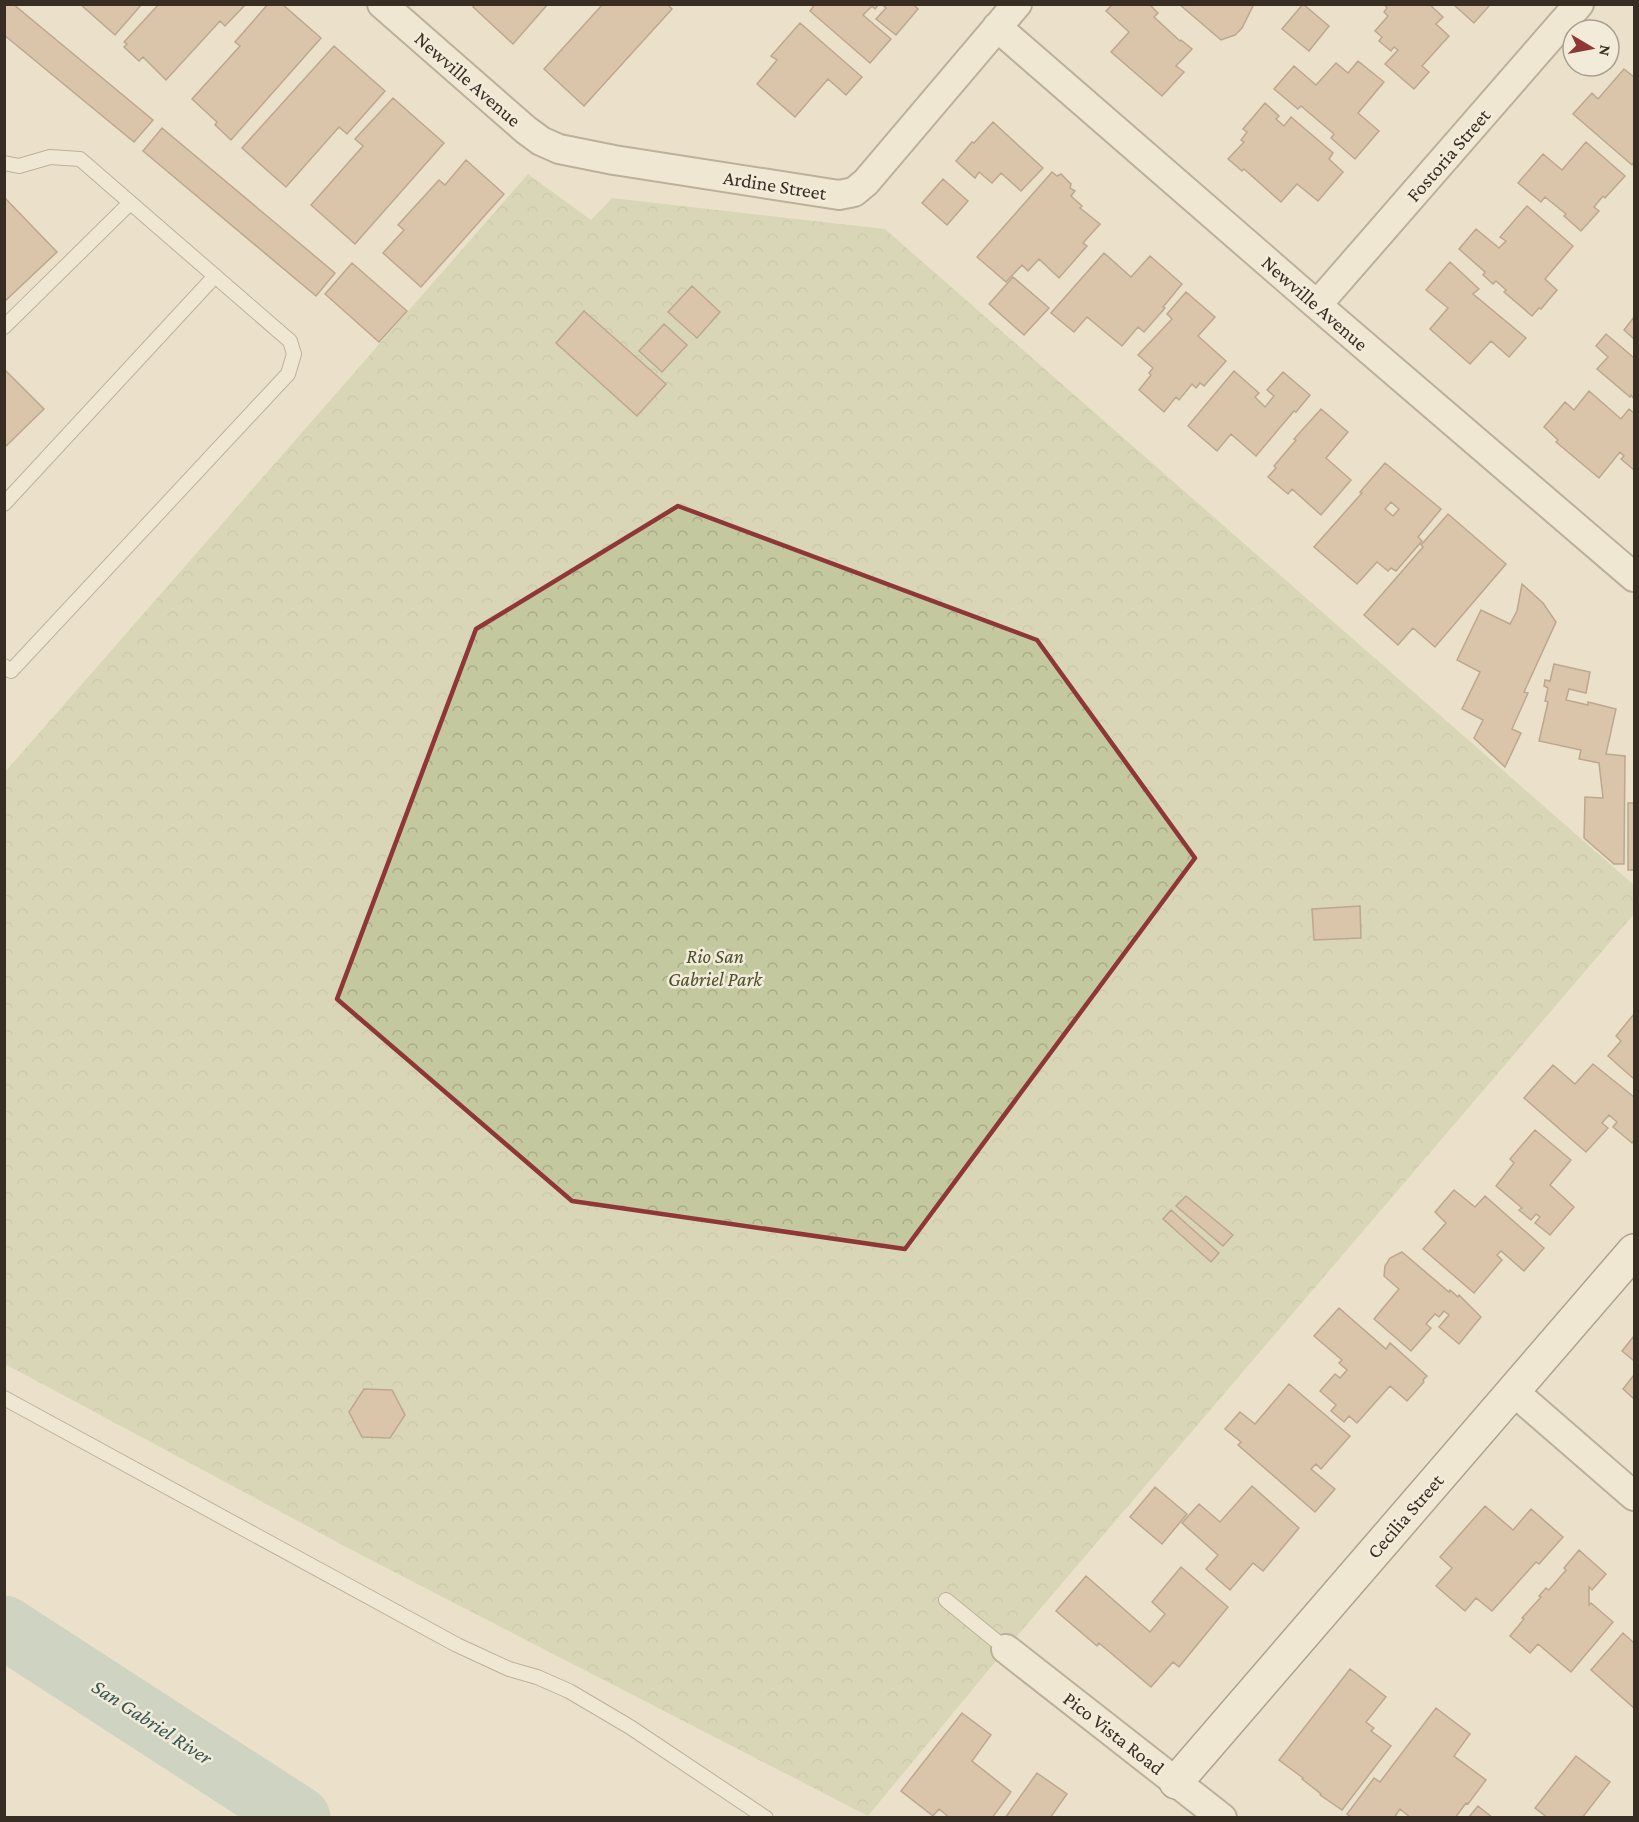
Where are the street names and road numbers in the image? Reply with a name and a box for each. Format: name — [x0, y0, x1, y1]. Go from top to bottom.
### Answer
street label: Newville Avenue — [411, 27, 526, 131]
street label: Fostoria Street — [1402, 104, 1495, 206]
street label: Ardine Street — [722, 166, 828, 204]
street label: Newville Avenue — [1258, 251, 1373, 355]
street label: Cecilia Street — [1362, 1469, 1448, 1563]
street label: Pico Vista Road — [1059, 1687, 1169, 1779]

